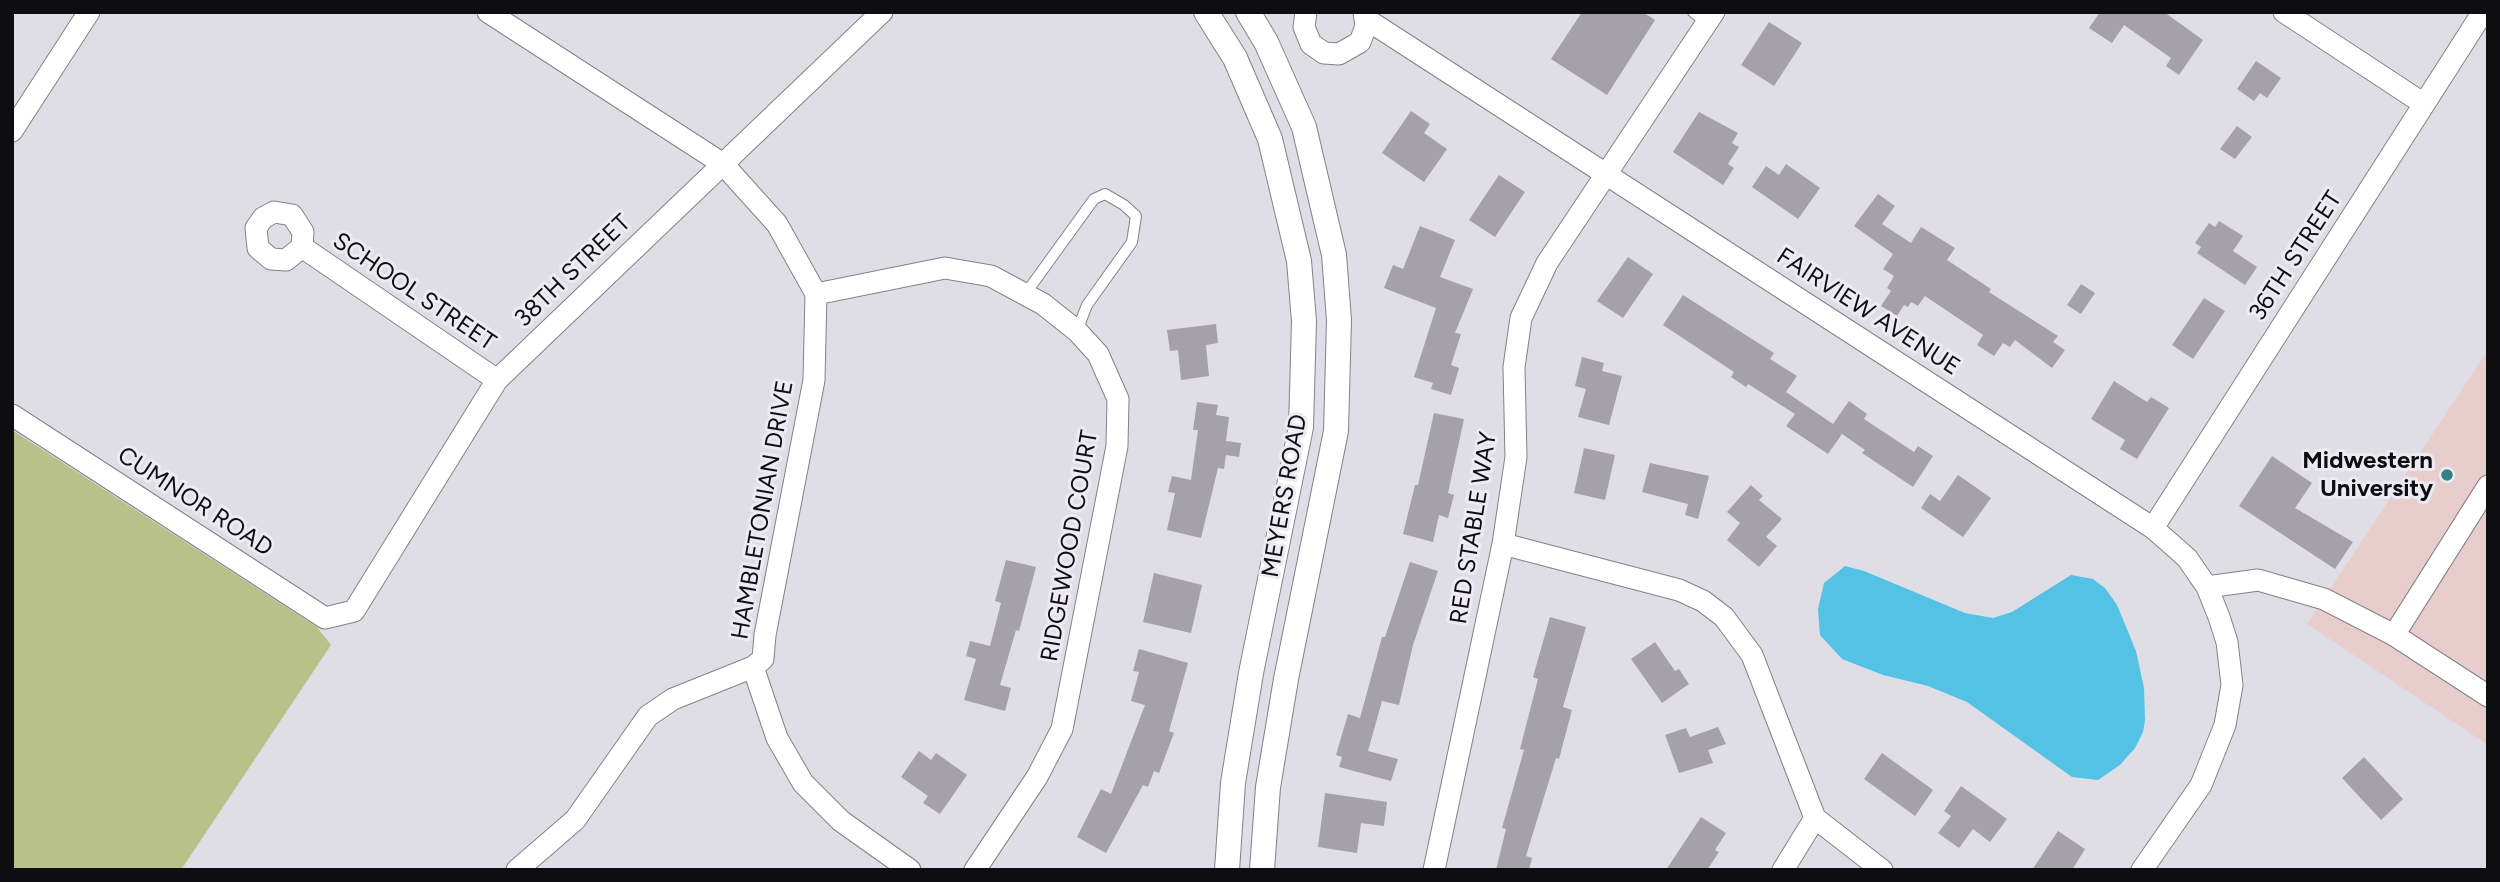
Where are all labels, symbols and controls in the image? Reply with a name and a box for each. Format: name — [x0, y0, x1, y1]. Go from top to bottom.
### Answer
street label: 36TH STREET — [2243, 186, 2349, 326]
street label: 38TH STREET — [509, 209, 637, 333]
street label: SCHOOL STREET — [327, 227, 501, 357]
street label: FAIRVIEW AVENUE — [1771, 242, 1965, 382]
street label: HAMBLETONIAN DRIVE — [726, 378, 800, 642]
street label: MEYERS ROAD — [1256, 412, 1314, 580]
street label: RIDGEWOOD COURT — [1035, 428, 1105, 664]
street label: RED STABLE WAY — [1445, 430, 1503, 626]
street label: CUMNOR ROAD — [112, 441, 278, 563]
place label: Midwestern University — [2302, 447, 2433, 503]
marker: Midwestern University — [2439, 467, 2455, 483]

